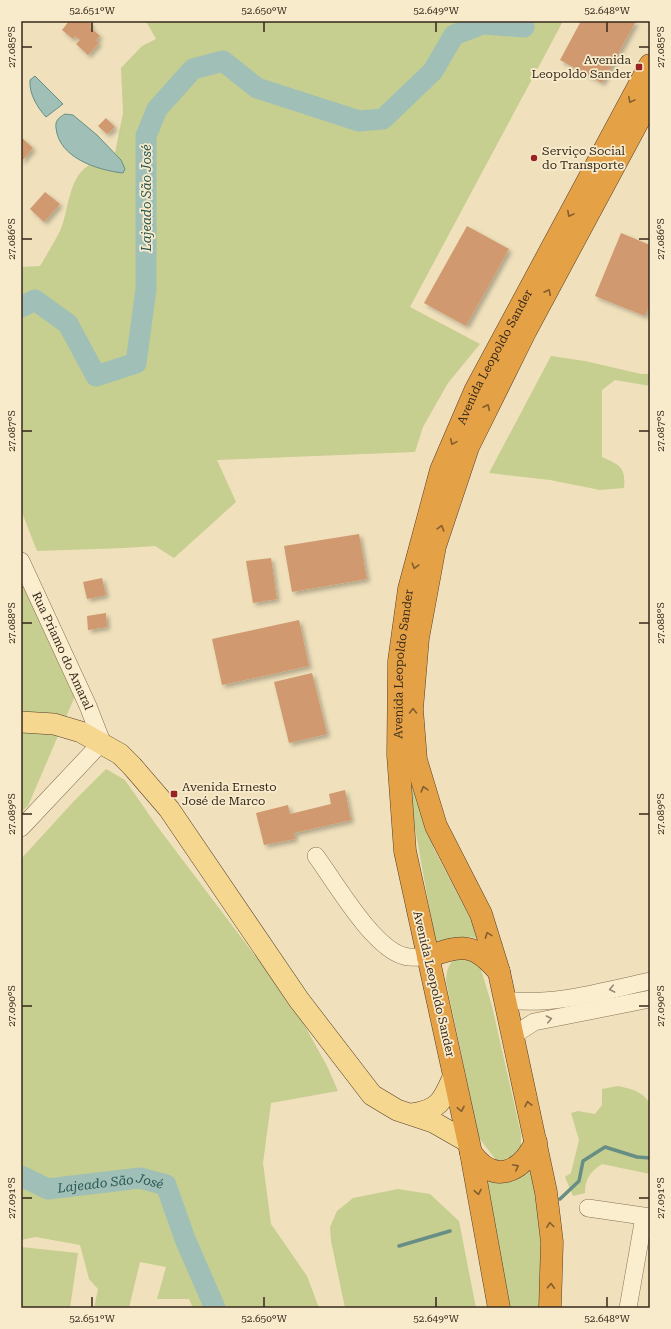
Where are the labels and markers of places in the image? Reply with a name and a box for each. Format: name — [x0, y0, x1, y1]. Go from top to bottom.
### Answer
place label: Avenida Leopoldo Sander — [531, 53, 631, 81]
marker: Avenida Leopoldo Sander — [634, 62, 644, 72]
place label: Serviço Social do Transporte — [542, 144, 625, 172]
marker: Serviço Social do Transporte — [529, 153, 539, 163]
place label: Avenida Ernesto José de Marco — [182, 780, 277, 808]
marker: Avenida Ernesto José de Marco — [169, 789, 179, 799]

